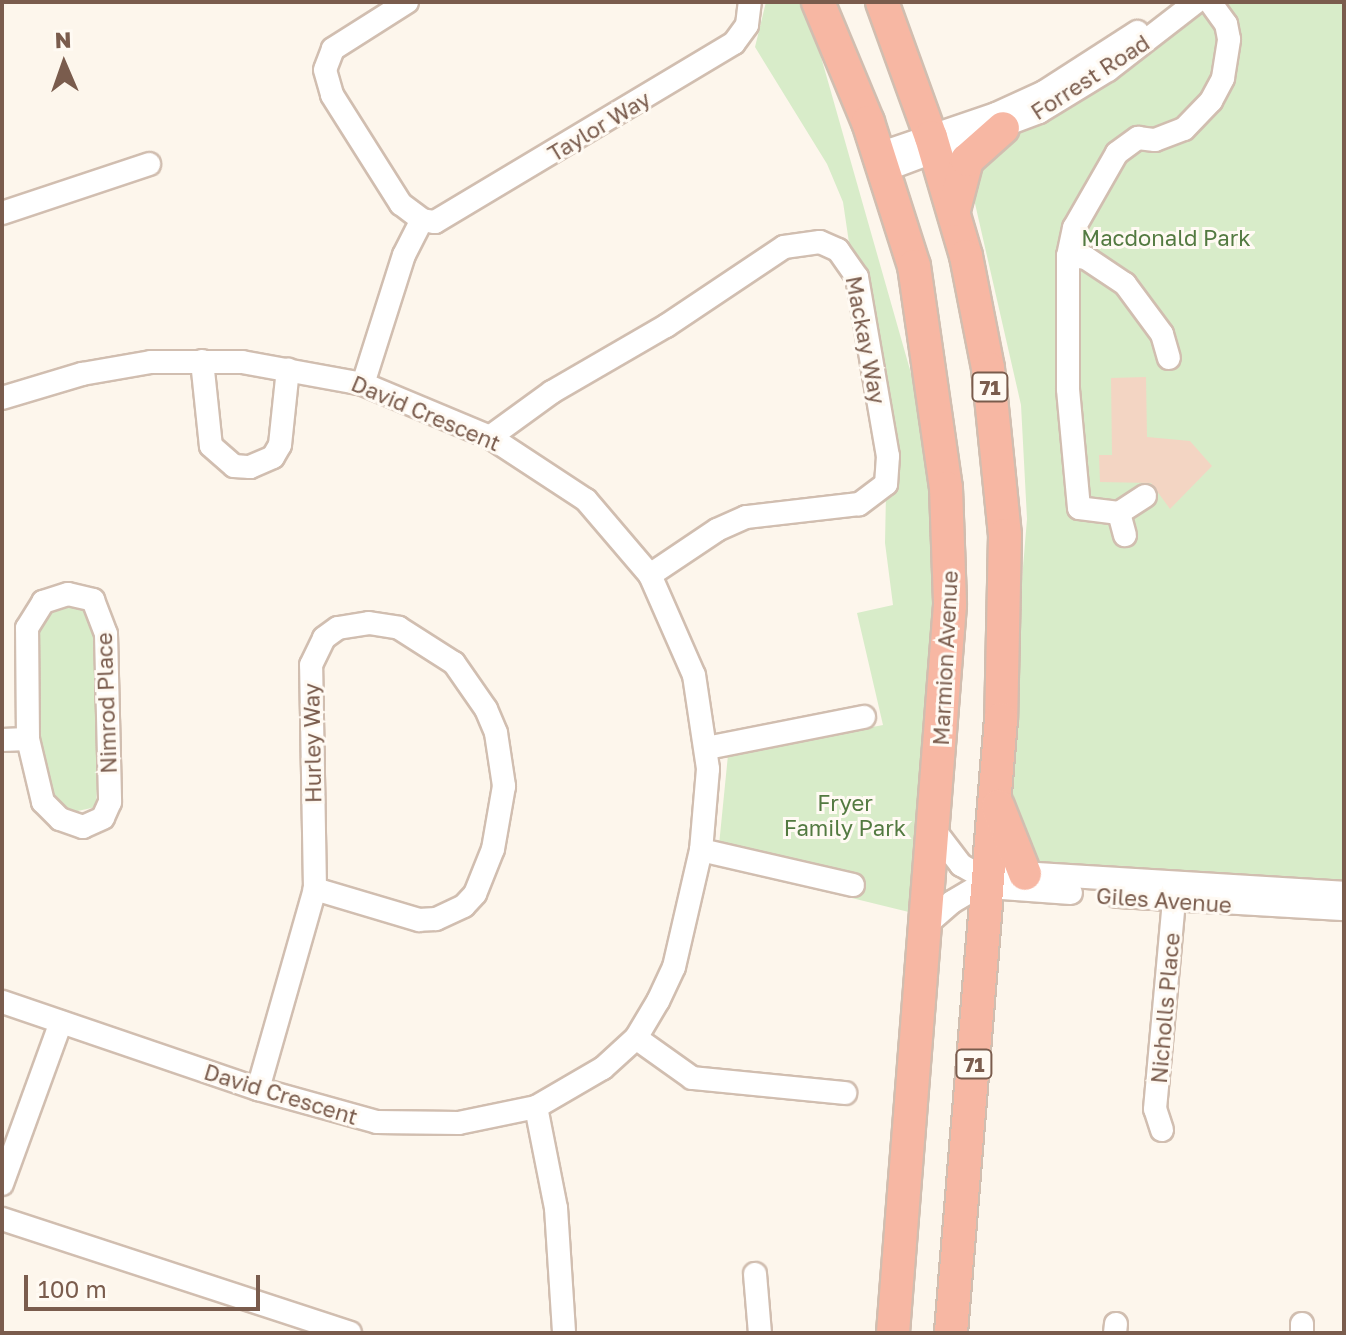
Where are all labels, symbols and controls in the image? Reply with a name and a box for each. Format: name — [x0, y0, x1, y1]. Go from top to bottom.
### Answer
north arrow — [24, 24, 104, 104]
text: N — [54, 26, 72, 53]
street label: Forrest Road — [1026, 29, 1154, 125]
street label: Taylor Way — [543, 85, 655, 167]
park label: Macdonald Park — [1081, 225, 1251, 251]
street label: Mackay Way — [841, 274, 891, 406]
street label: David Crescent — [348, 370, 504, 456]
road number: 71 — [970, 371, 1010, 403]
street label: Marmion Avenue — [927, 570, 963, 746]
street label: Nimrod Place — [90, 632, 122, 774]
street label: Hurley Way — [298, 683, 326, 803]
park label: Fryer Family Park — [784, 789, 906, 840]
street label: Giles Avenue — [1095, 882, 1233, 918]
street label: Nicholls Place — [1145, 932, 1185, 1084]
road number: 71 — [954, 1048, 994, 1080]
street label: David Crescent — [201, 1058, 361, 1130]
scale bar — [28, 1259, 264, 1309]
text: 100 m — [38, 1274, 107, 1303]

